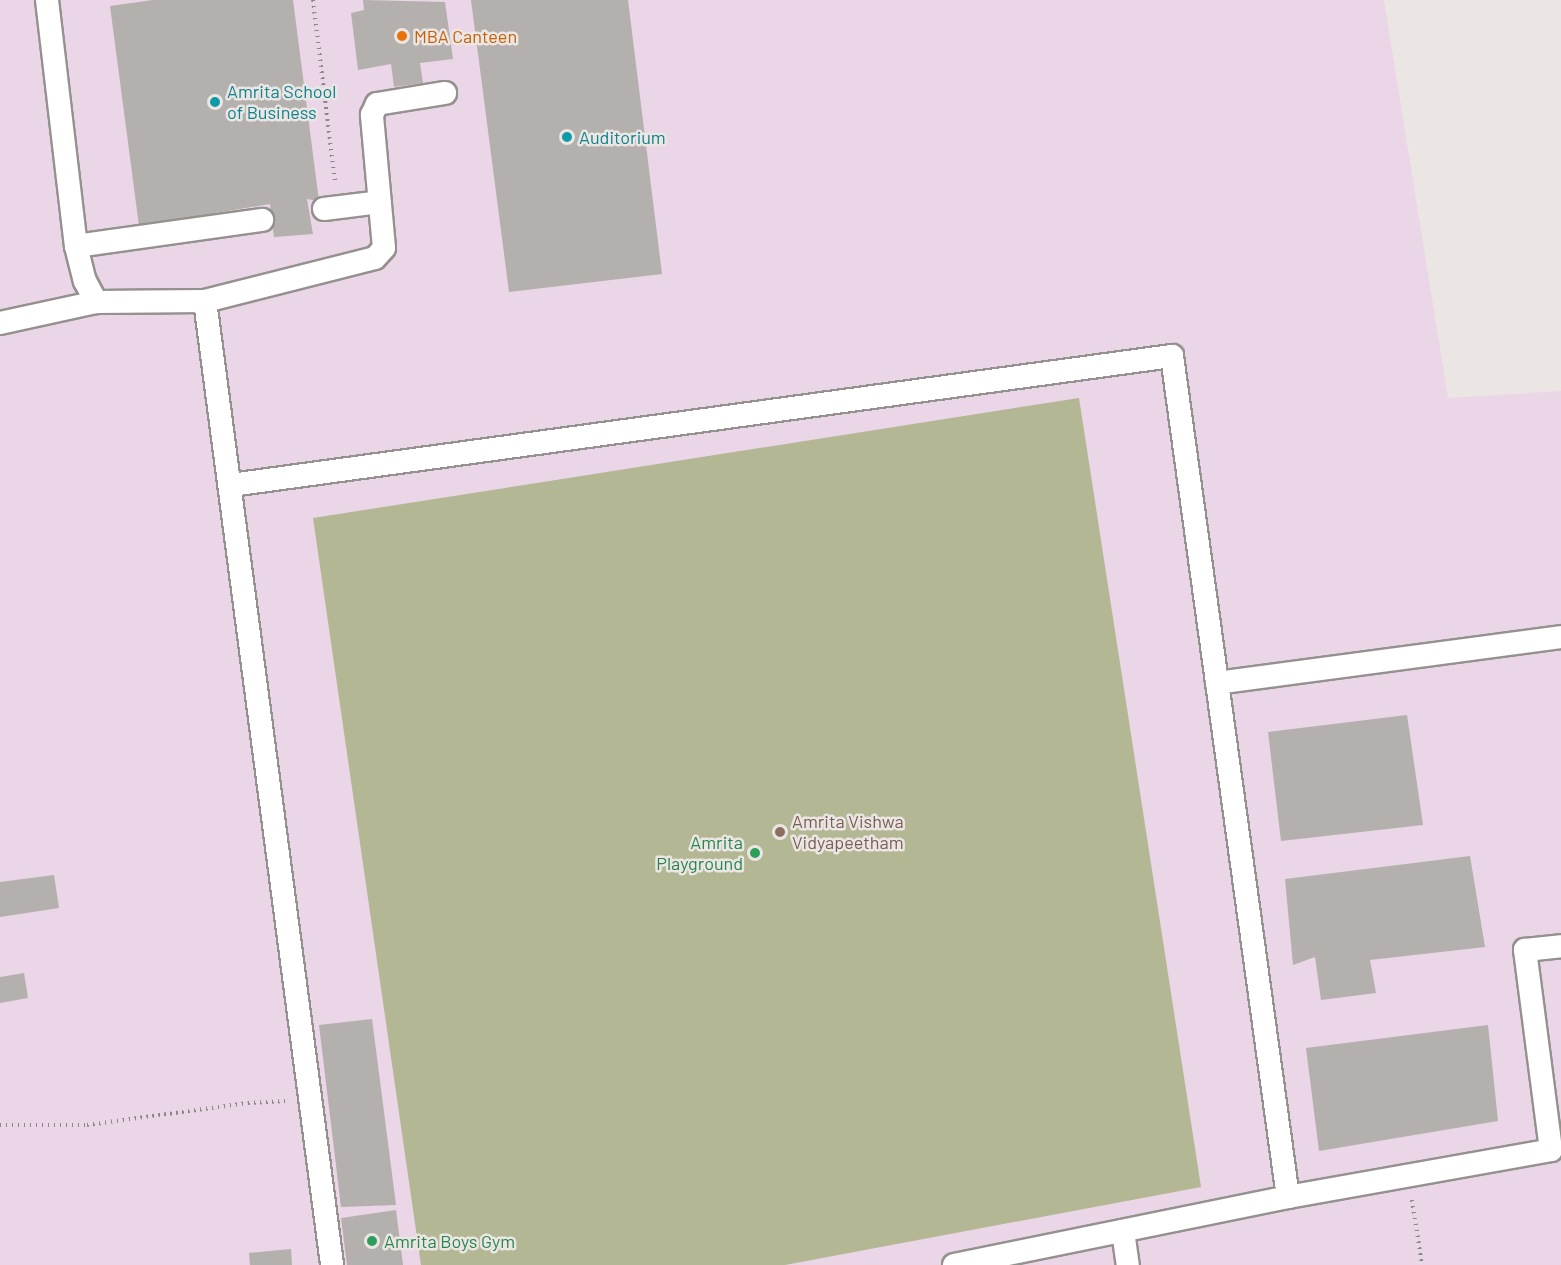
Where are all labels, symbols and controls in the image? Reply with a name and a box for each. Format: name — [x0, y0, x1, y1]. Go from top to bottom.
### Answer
place label: MBA Canteen — [414, 25, 517, 47]
marker: MBA Canteen — [395, 29, 409, 43]
place label: Amrita School of Business — [227, 81, 337, 124]
marker: Amrita School of Business — [208, 95, 222, 109]
place label: Auditorium — [579, 126, 666, 148]
marker: Auditorium — [560, 130, 574, 144]
place label: Amrita Vishwa Vidyapeetham — [792, 811, 904, 854]
marker: Amrita Vishwa Vidyapeetham — [773, 825, 787, 839]
place label: Amrita Playground — [656, 832, 743, 874]
marker: Amrita Playground — [748, 846, 762, 860]
place label: Amrita Boys Gym — [384, 1230, 515, 1252]
marker: Amrita Boys Gym — [365, 1234, 379, 1248]

